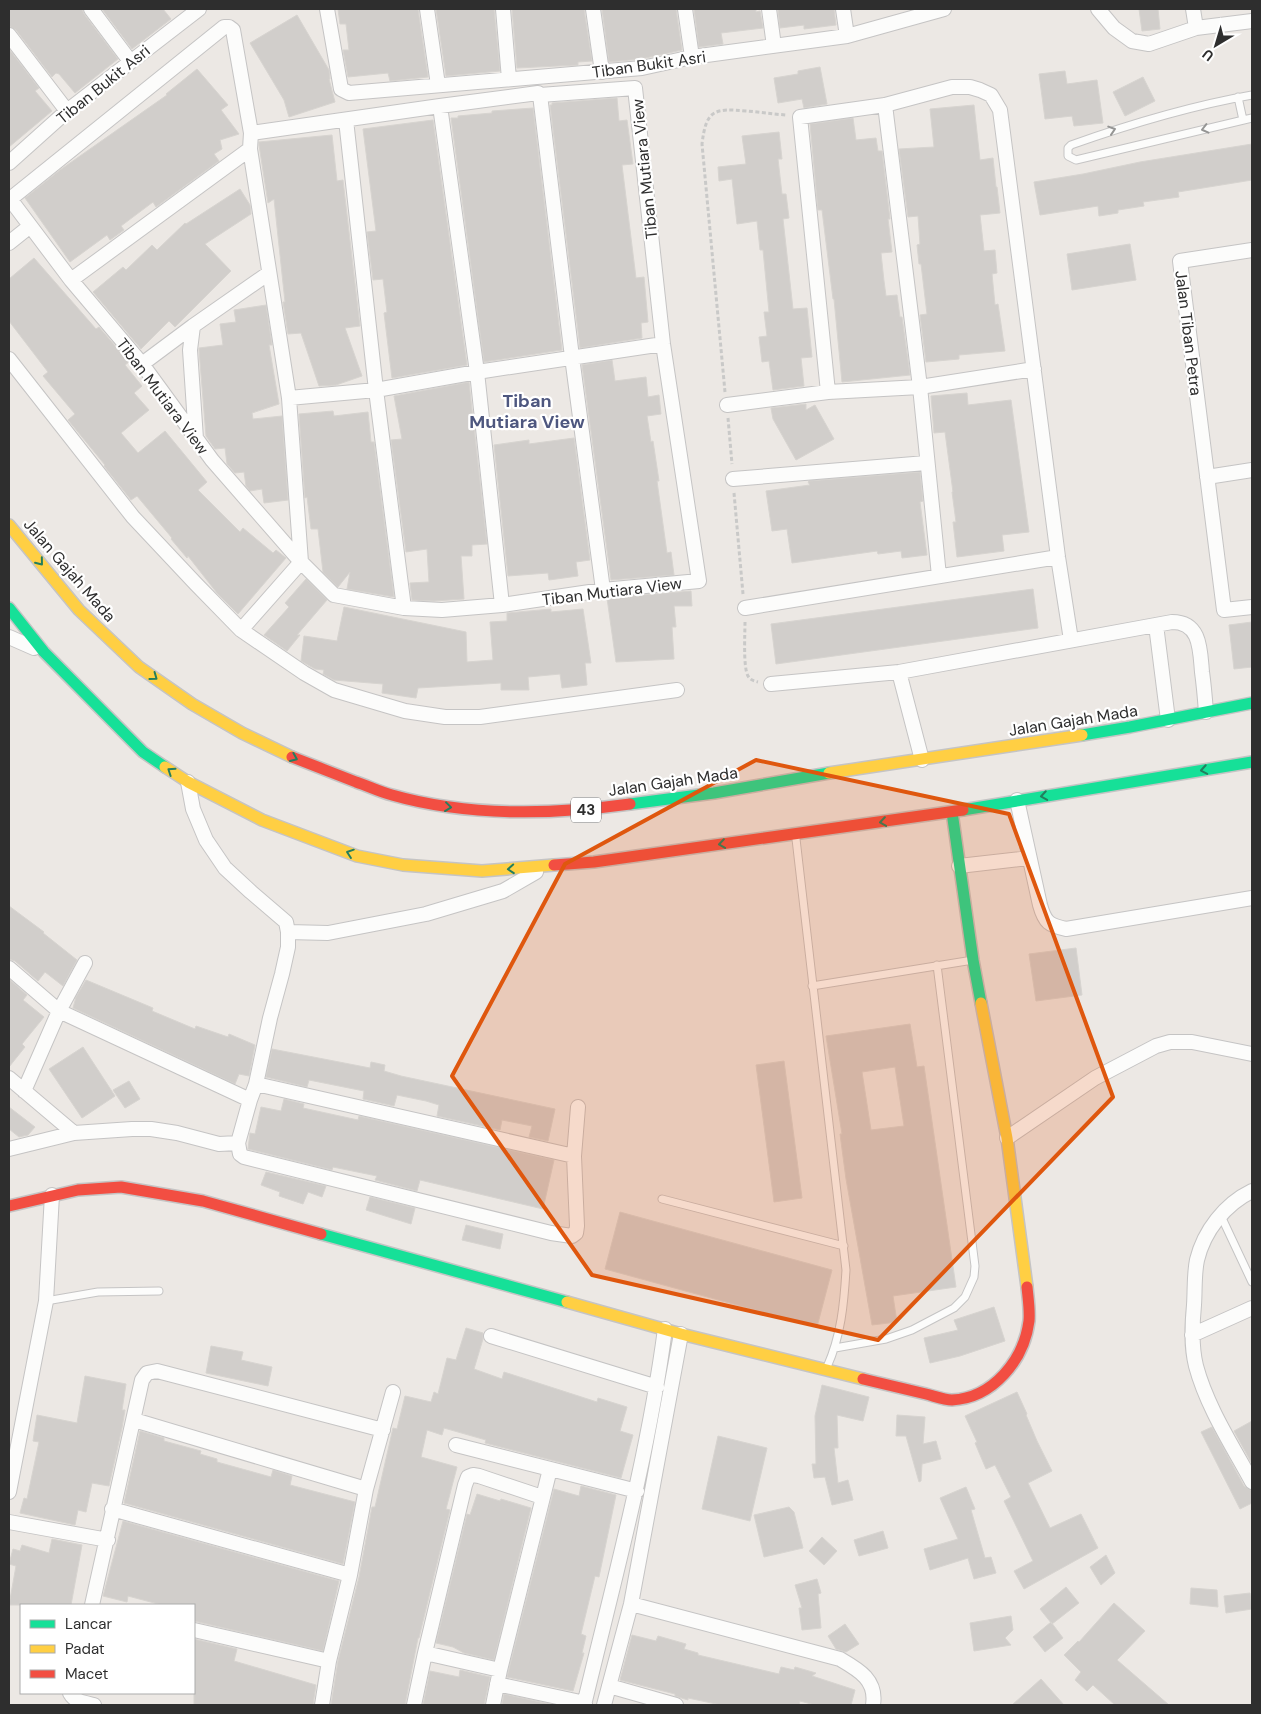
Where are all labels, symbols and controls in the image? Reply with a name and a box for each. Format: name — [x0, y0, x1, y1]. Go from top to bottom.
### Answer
north arrow — [1191, 20, 1241, 70]
street label: Tiban Bukit Asri — [52, 40, 154, 129]
text: U — [1199, 45, 1217, 65]
street label: Tiban Bukit Asri — [591, 46, 707, 83]
street label: Tiban Mutiara View — [627, 98, 662, 240]
one-way arrow — [1200, 123, 1209, 134]
one-way arrow — [1108, 126, 1116, 136]
street label: Jalan Tiban Petra — [1170, 269, 1207, 397]
street label: Tiban Mutiara View — [112, 334, 213, 459]
district label: Tiban Mutiara View — [469, 389, 585, 434]
street label: Jalan Gajah Mada — [19, 514, 120, 626]
one-way arrow — [34, 556, 42, 565]
street label: Tiban Mutiara View — [541, 572, 683, 610]
one-way arrow — [148, 671, 158, 680]
street label: Jalan Gajah Mada — [1007, 700, 1139, 741]
one-way arrow — [289, 751, 298, 762]
street label: Jalan Gajah Mada — [607, 762, 739, 801]
one-way arrow — [1200, 764, 1209, 774]
one-way arrow — [168, 768, 177, 777]
one-way arrow — [1039, 790, 1048, 800]
road number: 43 — [571, 798, 601, 822]
one-way arrow — [445, 801, 453, 812]
one-way arrow — [879, 816, 888, 826]
one-way arrow — [718, 838, 726, 849]
one-way arrow — [346, 849, 355, 859]
one-way arrow — [507, 864, 515, 875]
legend — [20, 1604, 195, 1694]
text: Lancar — [65, 1614, 112, 1634]
text: Padat — [65, 1639, 105, 1659]
text: Macet — [65, 1664, 109, 1684]

